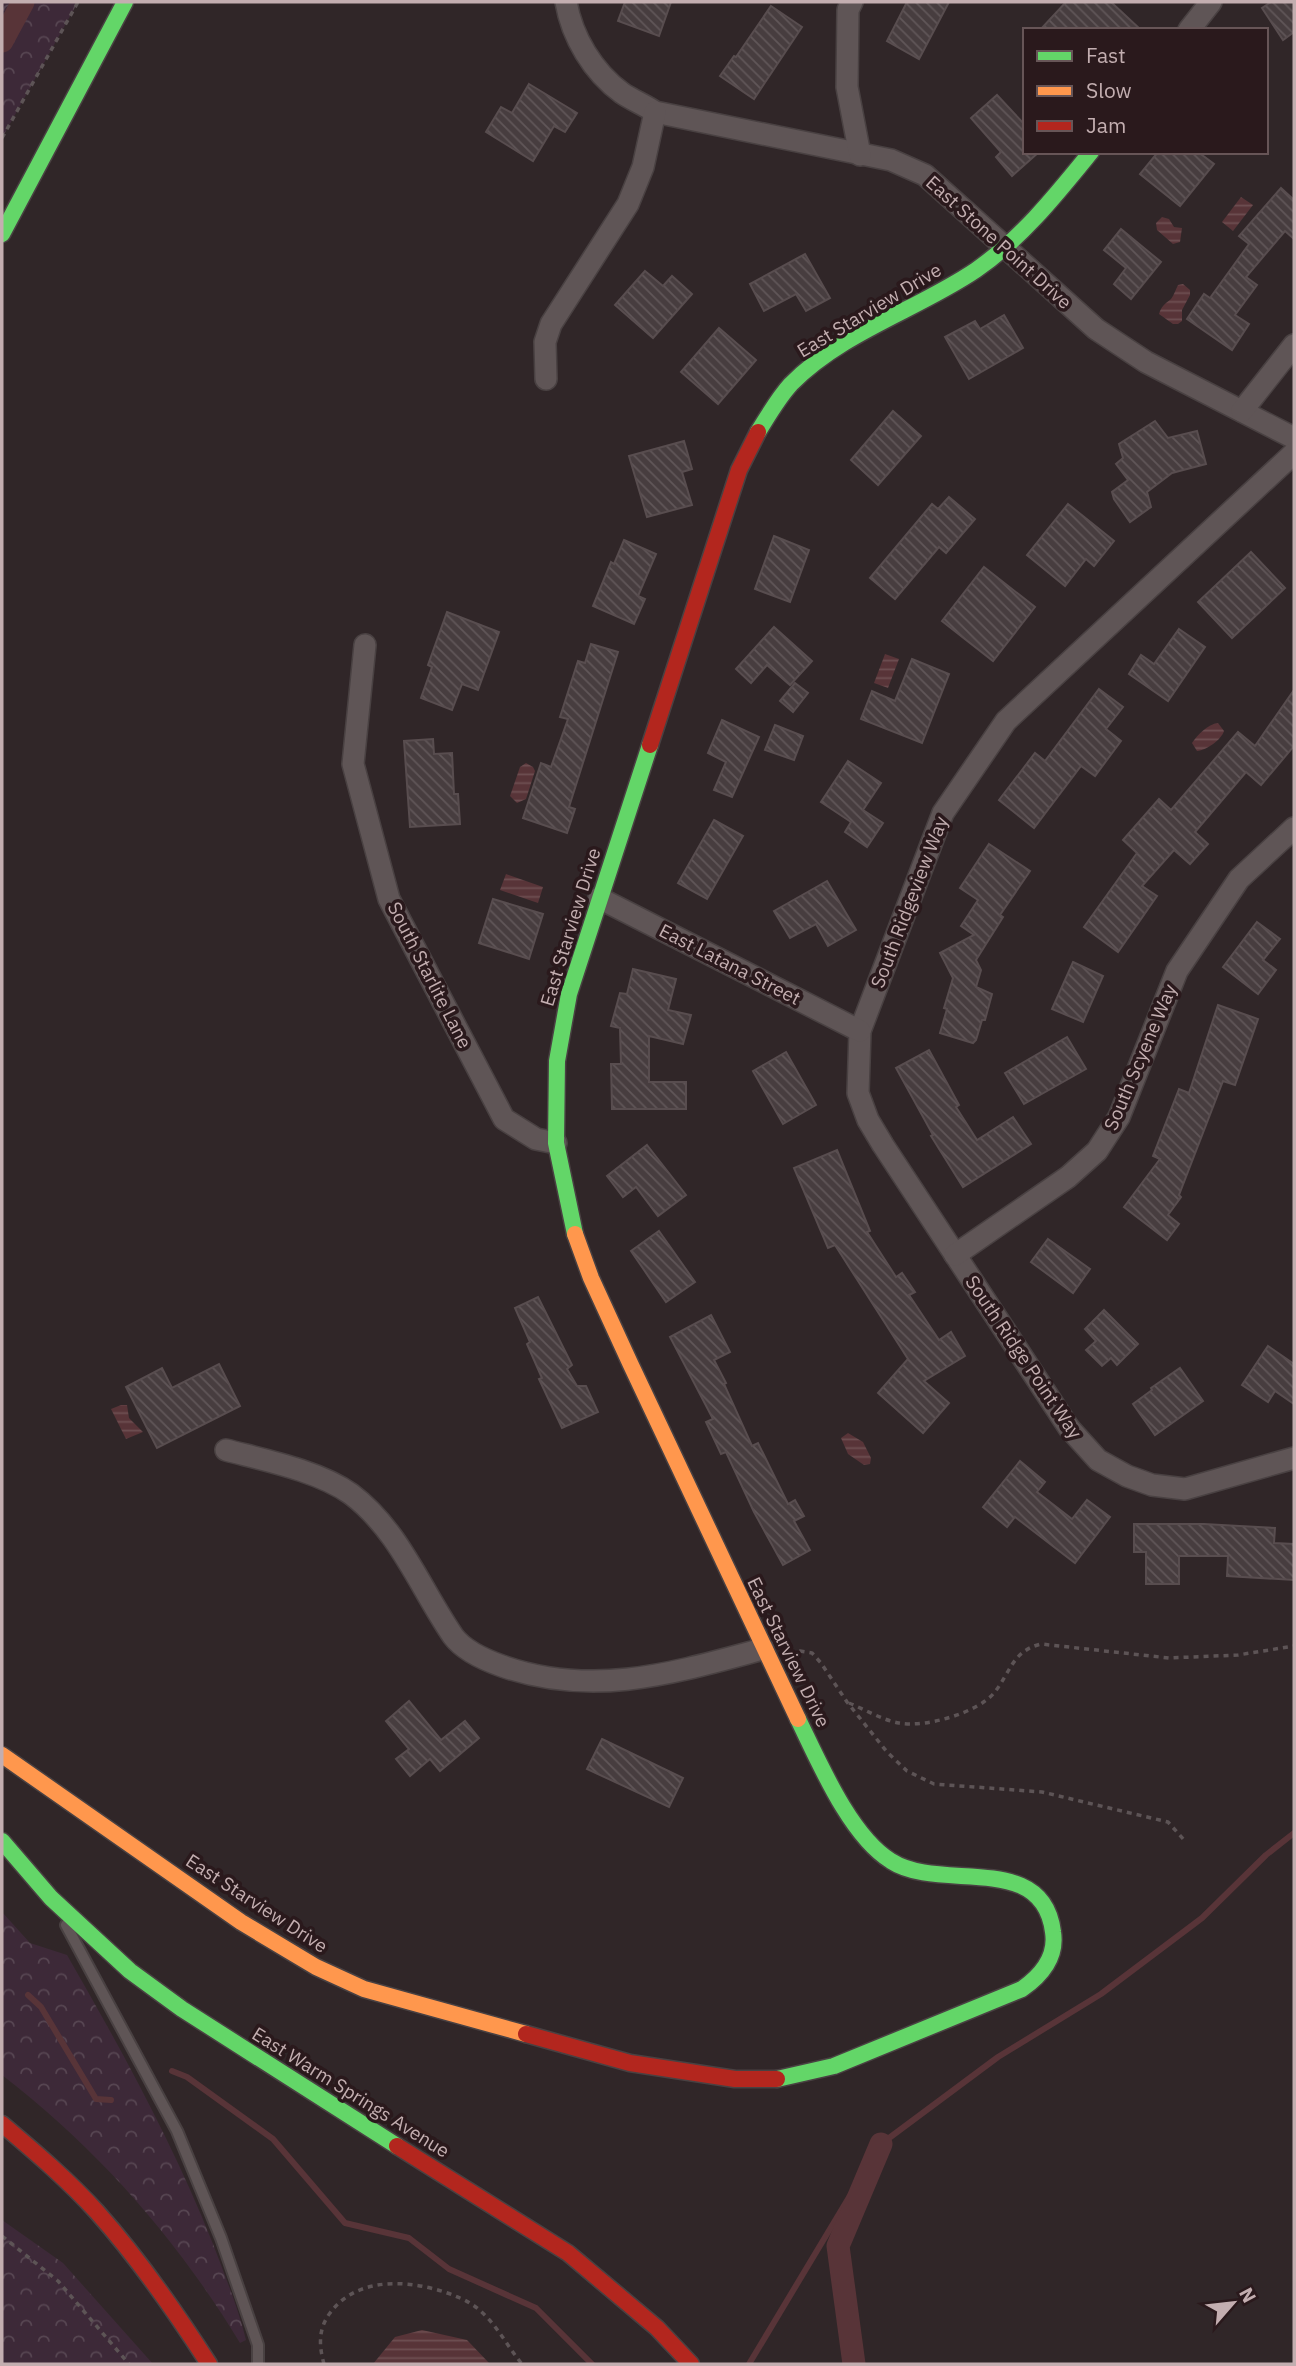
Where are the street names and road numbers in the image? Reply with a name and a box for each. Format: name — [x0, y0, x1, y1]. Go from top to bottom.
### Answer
street label: East Stone Point Drive — [921, 170, 1077, 314]
street label: East Starview Drive — [792, 257, 946, 363]
street label: South Ridgeview Way — [865, 812, 953, 991]
street label: East Starview Drive — [535, 845, 605, 1009]
street label: South Starlite Lane — [383, 898, 477, 1052]
street label: East Latana Street — [655, 918, 805, 1010]
street label: South Scyene Way — [1098, 980, 1182, 1134]
street label: South Ridge Point Way — [960, 1271, 1088, 1444]
street label: East Starview Drive — [742, 1573, 836, 1731]
street label: East Starview Drive — [182, 1848, 332, 1958]
street label: East Warm Springs Avenue — [248, 2021, 454, 2163]

